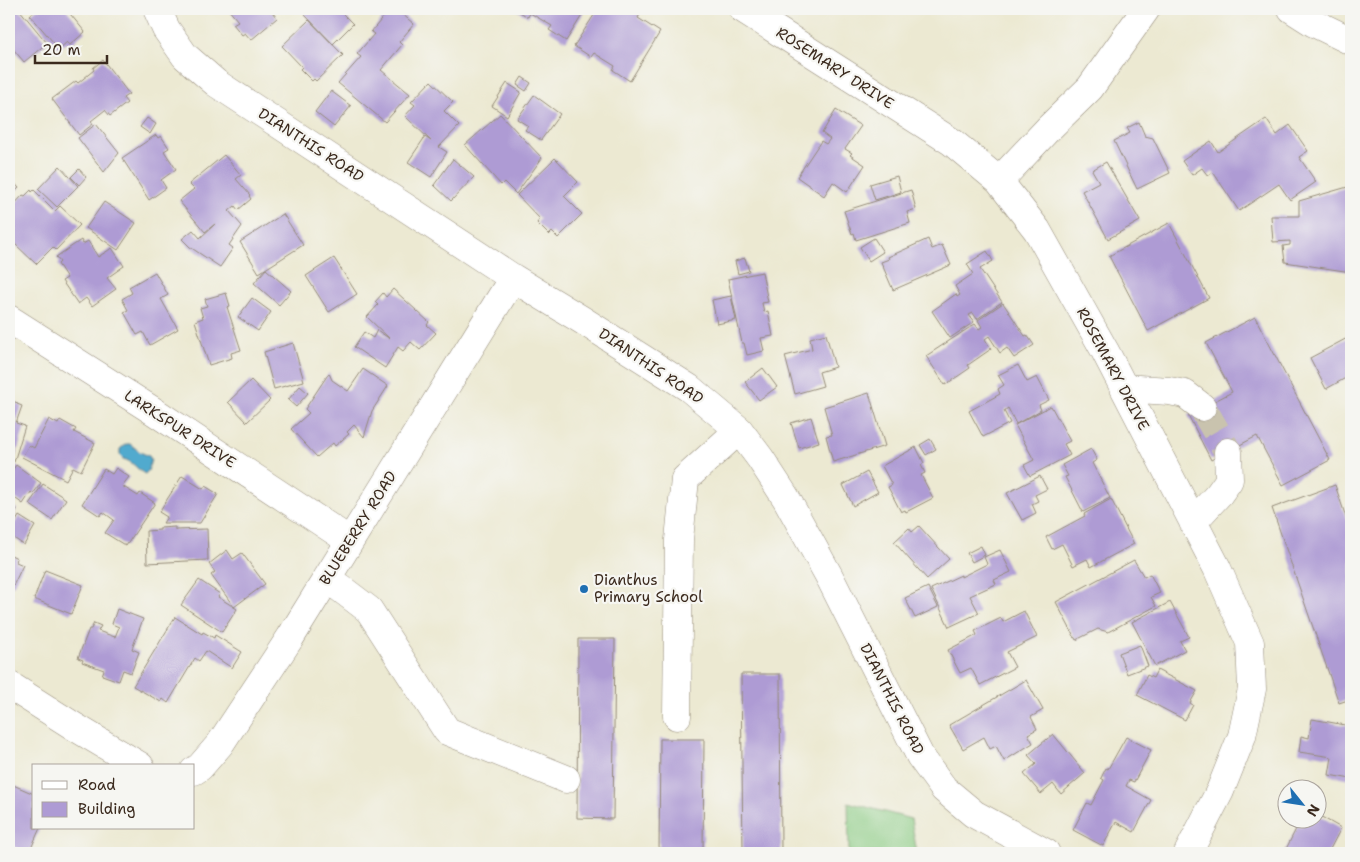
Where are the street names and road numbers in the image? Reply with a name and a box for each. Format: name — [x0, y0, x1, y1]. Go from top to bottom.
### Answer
street label: ROSEMARY DRIVE — [772, 22, 898, 114]
street label: DIANTHIS ROAD — [254, 103, 368, 187]
street label: ROSEMARY DRIVE — [1072, 304, 1154, 434]
street label: DIANTHIS ROAD — [595, 324, 707, 408]
street label: LARKSPUR DRIVE — [120, 385, 240, 473]
street label: BLUEBERRY ROAD — [315, 467, 401, 589]
street label: DIANTHIS ROAD — [855, 640, 929, 758]

